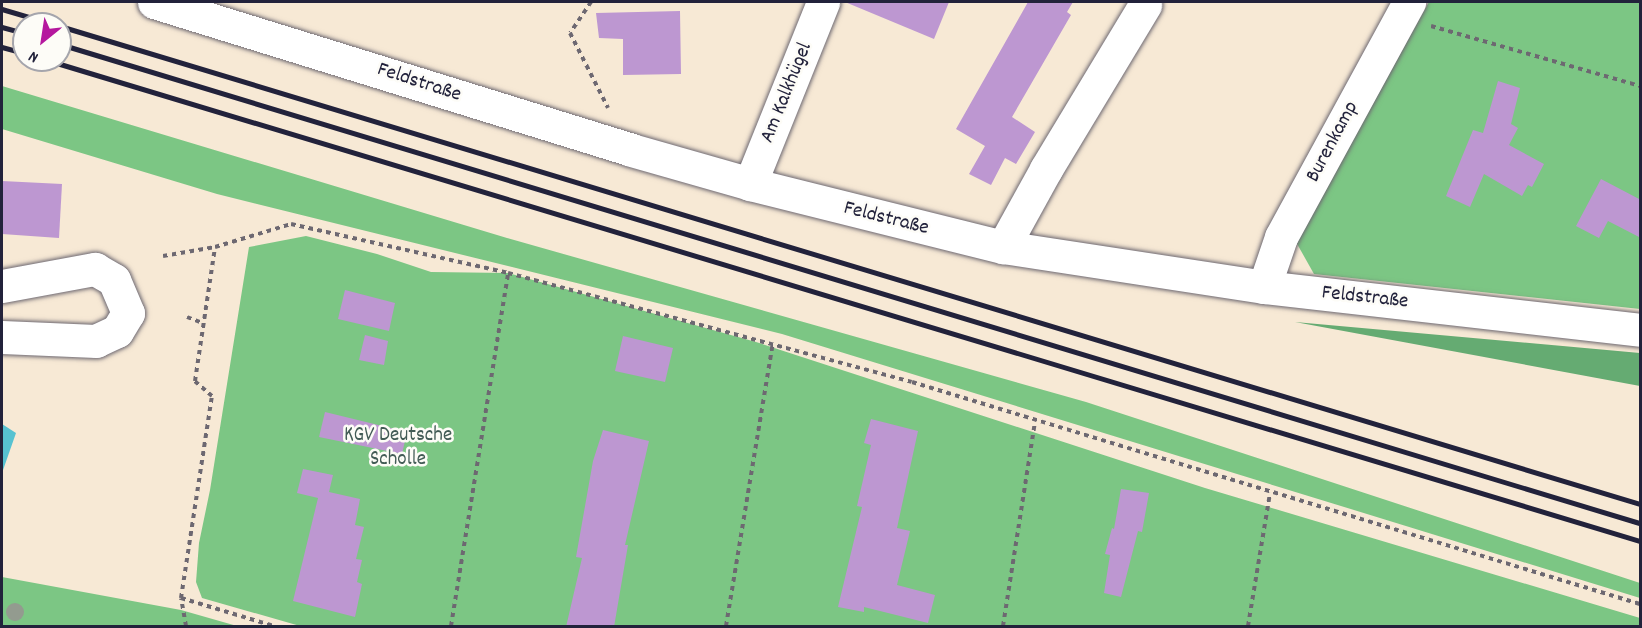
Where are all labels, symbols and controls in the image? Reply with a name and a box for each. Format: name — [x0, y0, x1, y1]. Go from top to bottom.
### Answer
north arrow — [12, 12, 72, 72]
street label: Am Kalkhügel — [755, 39, 819, 147]
text: N — [25, 44, 43, 68]
street label: Feldstraße — [374, 58, 464, 108]
street label: Burenkamp — [1301, 97, 1365, 187]
street label: Feldstraße — [841, 196, 931, 242]
street label: Feldstraße — [1320, 281, 1410, 315]
park label: KGV Deutsche Scholle — [344, 423, 452, 473]

